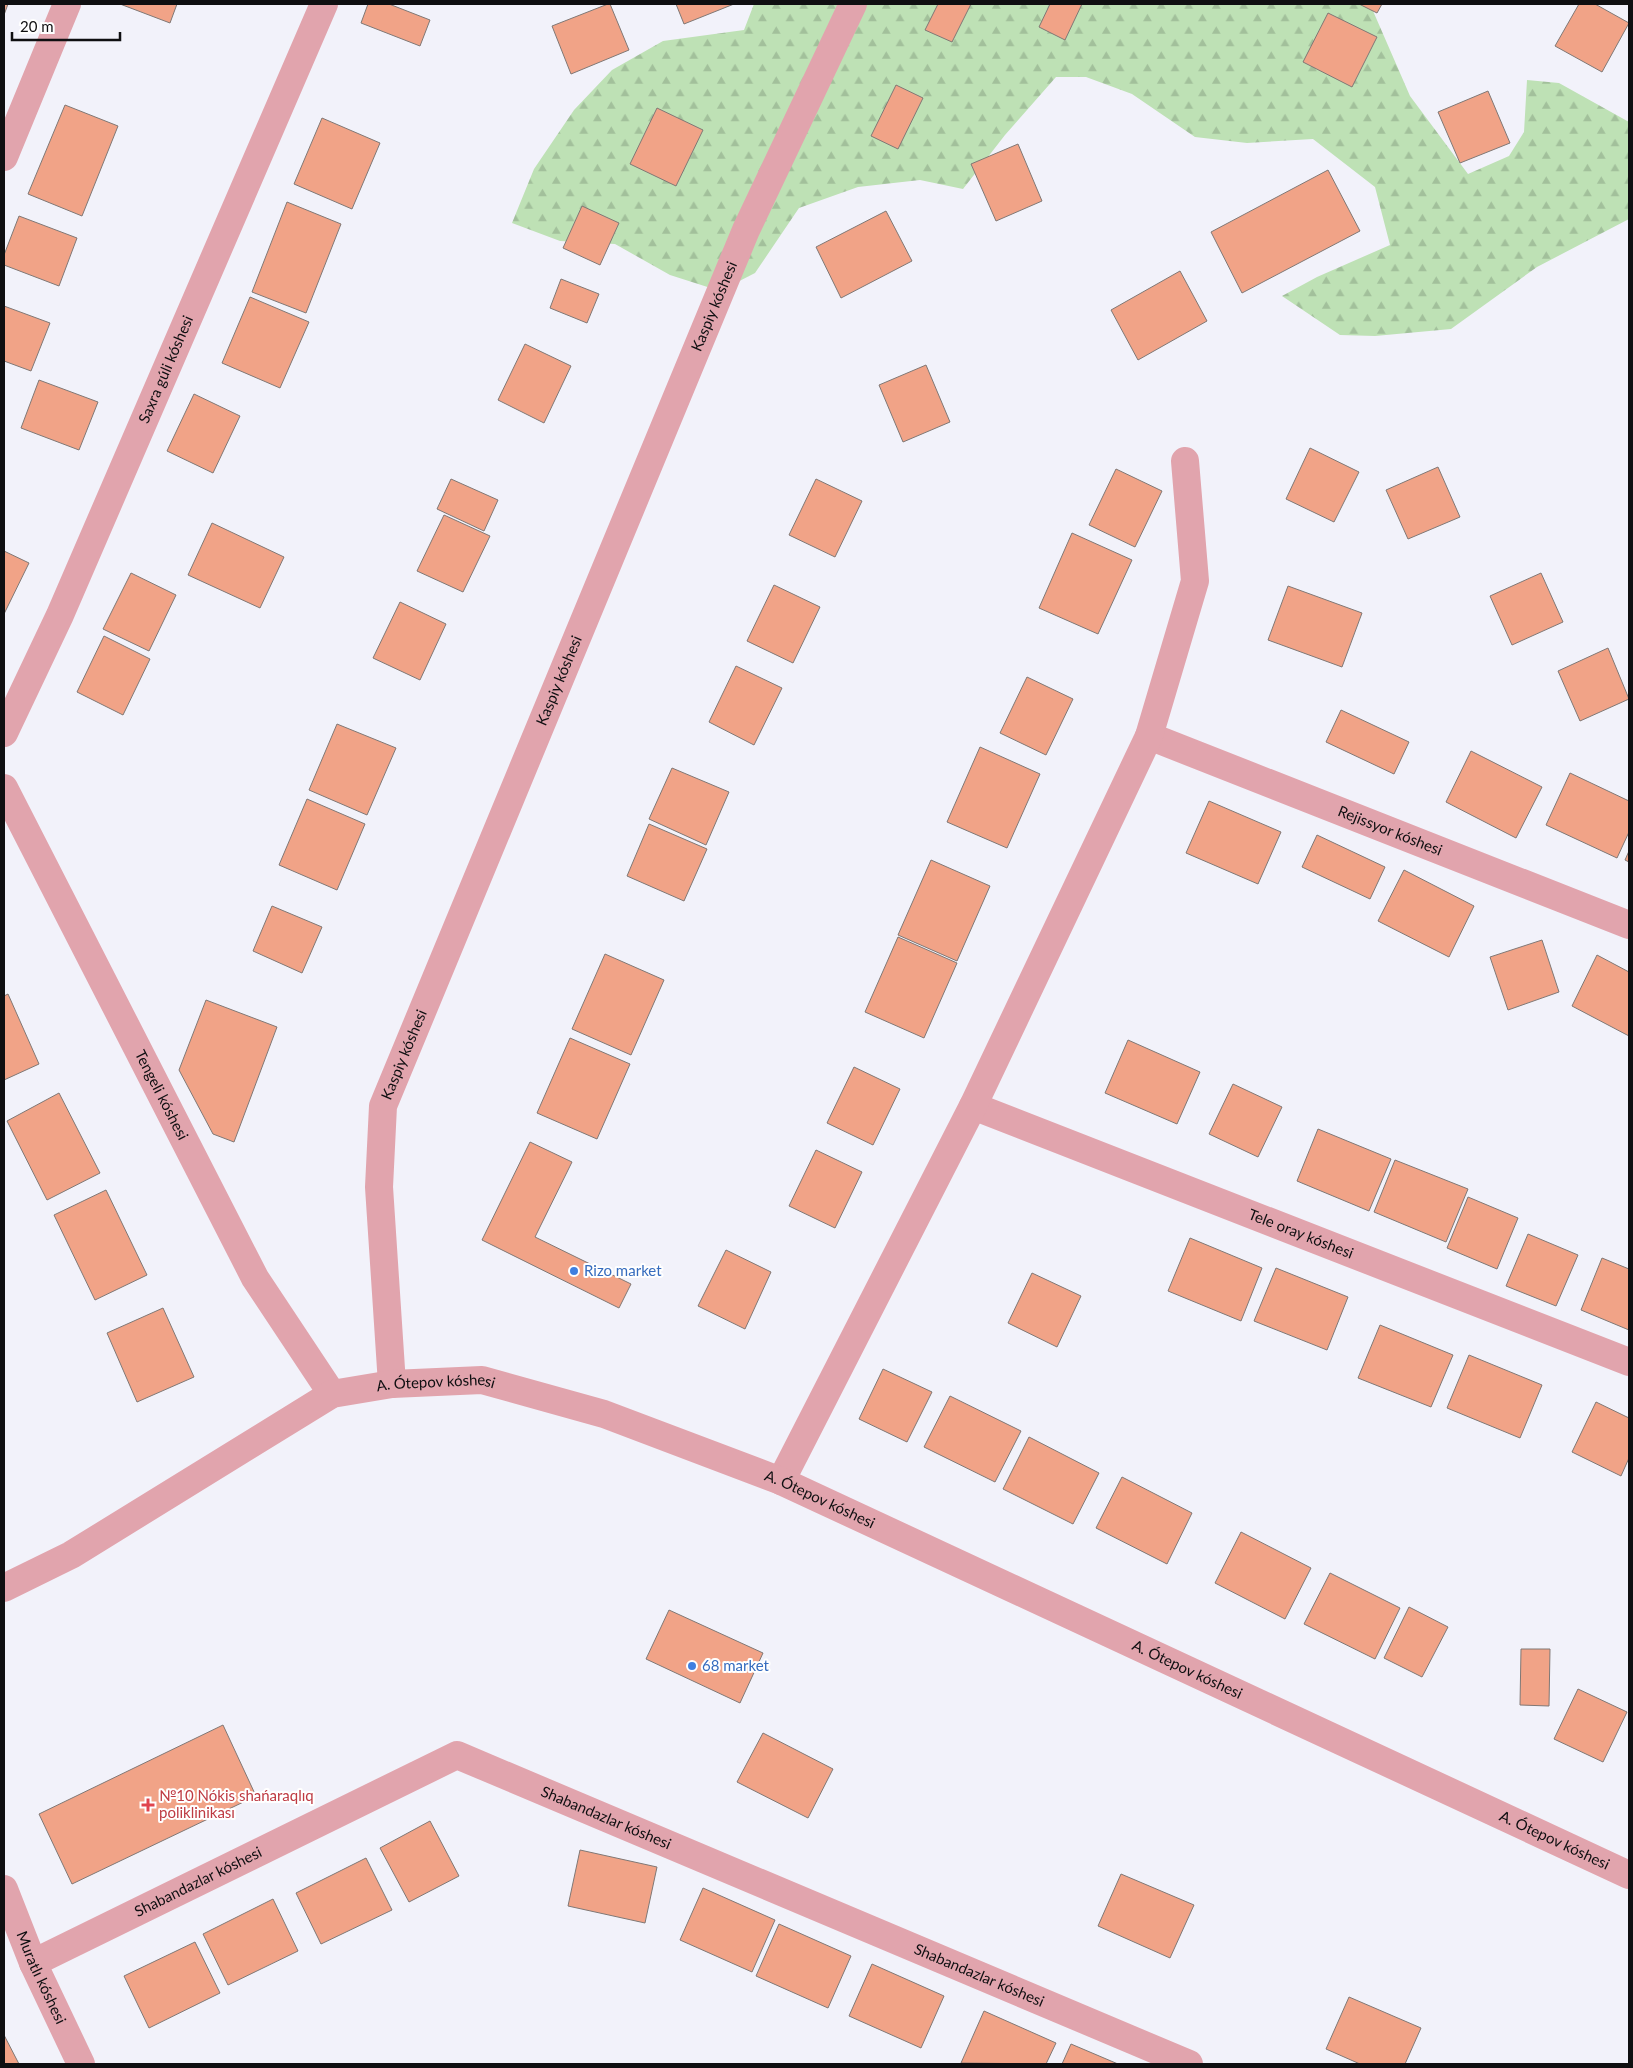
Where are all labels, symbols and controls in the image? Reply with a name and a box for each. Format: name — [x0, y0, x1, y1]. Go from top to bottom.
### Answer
scale bar — [12, 10, 120, 42]
text: 20 m — [20, 17, 54, 35]
street label: Kaspiy kóshesi — [687, 258, 740, 354]
street label: Saxra gúli kóshesi — [134, 313, 196, 426]
street label: Kaspiy kóshesi — [532, 633, 585, 728]
street label: Rejissyor kóshesi — [1336, 801, 1445, 859]
street label: Kaspiy kóshesi — [377, 1007, 430, 1102]
street label: Tengeli kóshesi — [132, 1047, 193, 1143]
street label: Tele oray kóshesi — [1246, 1204, 1356, 1262]
place label: Rizo market — [584, 1261, 662, 1279]
marker: Rizo market — [568, 1265, 580, 1277]
street label: A. Ótepov kóshesi — [375, 1370, 498, 1394]
street label: A. Ótepov kóshesi — [762, 1466, 878, 1531]
street label: A. Ótepov kóshesi — [1130, 1635, 1245, 1702]
place label: 68 market — [702, 1656, 770, 1674]
marker: 68 market — [686, 1660, 698, 1672]
street label: Shabandazlar kóshesi — [539, 1782, 674, 1852]
place label: №10 Nókis shańaraqlıq poliklinikası — [159, 1786, 314, 1821]
marker: №10 Nókis shańaraqlıq poliklinikası — [141, 1798, 155, 1812]
street label: A. Ótepov kóshesi — [1497, 1806, 1613, 1873]
street label: Shabandazlar kóshesi — [131, 1842, 264, 1920]
street label: Muratlı kóshesi — [13, 1928, 71, 2026]
street label: Shabandazlar kóshesi — [912, 1939, 1047, 2010]

